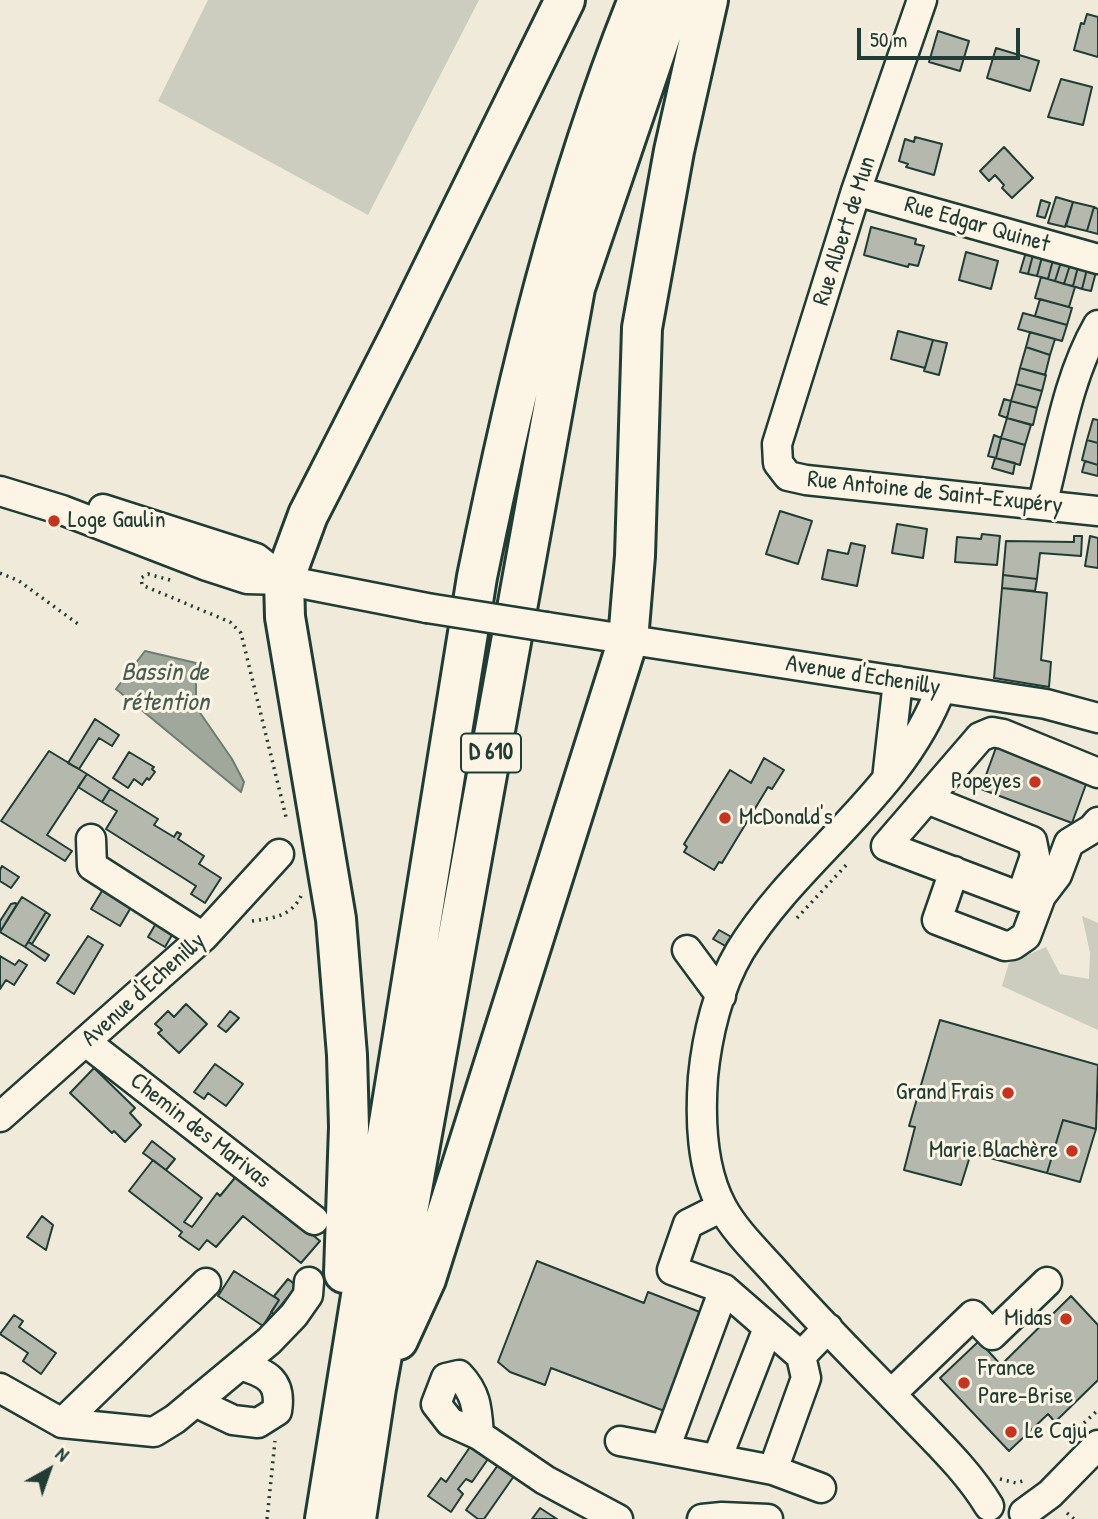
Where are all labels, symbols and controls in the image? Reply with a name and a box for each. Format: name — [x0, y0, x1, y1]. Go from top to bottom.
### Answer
scale bar — [860, 14, 1023, 58]
text: 50 m — [870, 25, 907, 54]
street label: Rue Albert de Mun — [807, 153, 883, 309]
street label: Rue Edgar Quinet — [901, 191, 1053, 259]
street label: Rue Antoine de Saint-Exupéry — [806, 465, 1064, 521]
place label: Loge Gaulin — [68, 507, 165, 535]
marker: Loge Gaulin — [46, 513, 62, 529]
street label: Avenue d'Echenilly — [784, 650, 942, 702]
water label: Bassin de rétention — [121, 657, 209, 718]
road number: D 610 — [461, 734, 521, 772]
place label: Popeyes — [951, 768, 1021, 796]
marker: Popeyes — [1027, 774, 1043, 790]
place label: McDonald's — [739, 804, 833, 832]
marker: McDonald's — [717, 810, 733, 826]
street label: Avenue d'Echenilly — [76, 927, 212, 1053]
street label: Chemin des Marivas — [124, 1067, 276, 1195]
place label: Grand Frais — [896, 1079, 994, 1107]
marker: Grand Frais — [1000, 1085, 1016, 1101]
place label: Marie Blachère — [929, 1137, 1058, 1165]
marker: Marie Blachère — [1064, 1143, 1080, 1159]
place label: Midas — [1004, 1305, 1052, 1333]
marker: Midas — [1058, 1311, 1074, 1327]
place label: France Pare-Brise — [978, 1355, 1073, 1411]
marker: France Pare-Brise — [956, 1375, 972, 1391]
place label: Le Caju — [1025, 1418, 1087, 1446]
marker: Le Caju — [1003, 1424, 1019, 1440]
north arrow — [14, 1435, 84, 1505]
text: N — [50, 1441, 75, 1467]

